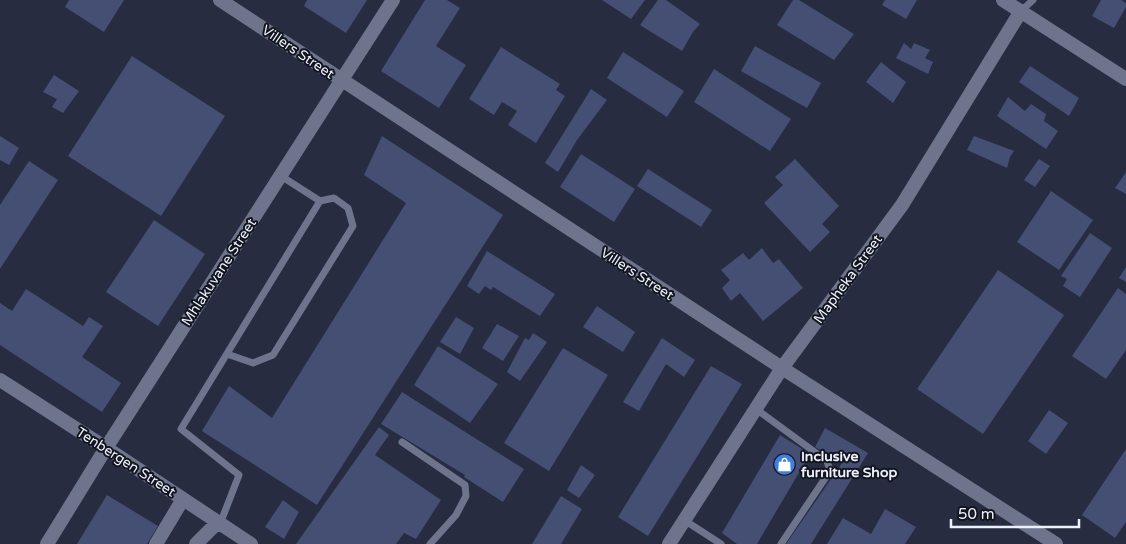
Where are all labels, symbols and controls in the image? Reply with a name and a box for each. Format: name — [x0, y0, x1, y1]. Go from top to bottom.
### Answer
street label: Villers Street — [259, 22, 338, 83]
street label: Mhlakuvane Street — [178, 215, 260, 329]
street label: Mapheka Street — [810, 231, 886, 327]
street label: Villers Street — [597, 244, 677, 304]
street label: Tenbergen Street — [73, 424, 179, 501]
place label: Inclusive furniture Shop — [800, 448, 897, 481]
shop icon: Inclusive furniture Shop — [773, 452, 797, 476]
scale bar — [951, 496, 1078, 528]
text: 50 m — [958, 505, 995, 523]

